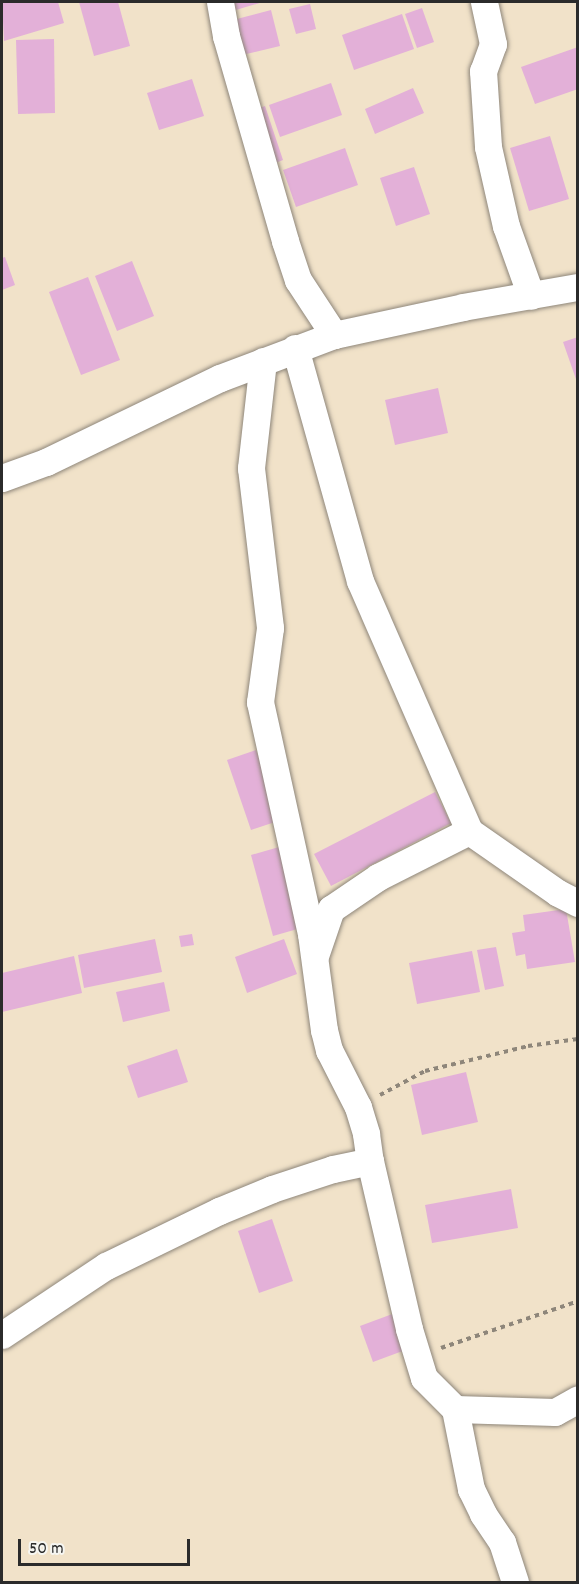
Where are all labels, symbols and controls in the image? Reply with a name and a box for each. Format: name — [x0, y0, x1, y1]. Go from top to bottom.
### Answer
scale bar — [21, 1527, 194, 1565]
text: 50 m — [29, 1537, 64, 1562]

